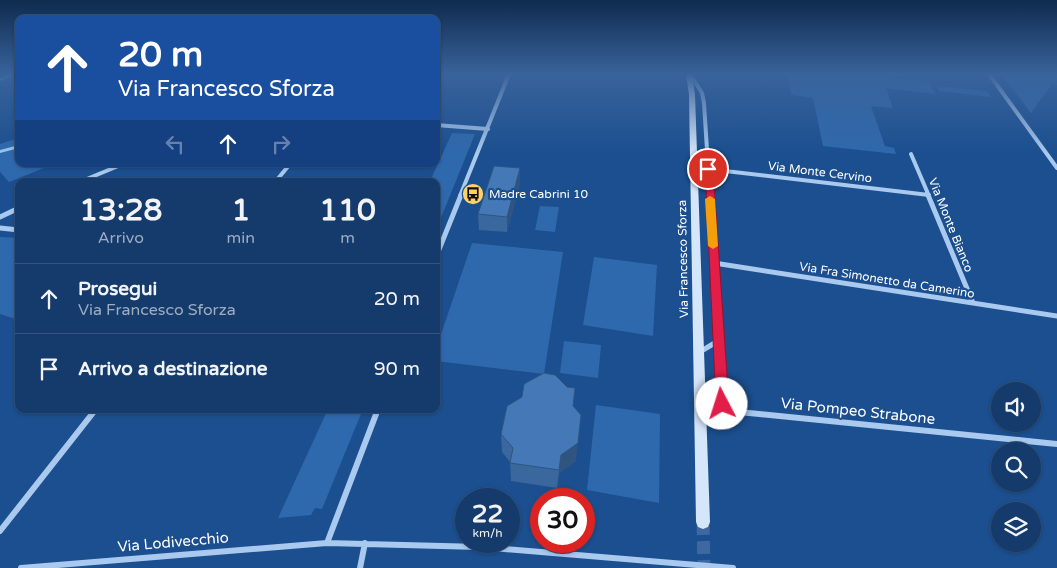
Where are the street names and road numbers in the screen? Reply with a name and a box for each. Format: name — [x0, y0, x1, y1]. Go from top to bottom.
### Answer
street label: Via Monte Cervino — [767, 159, 873, 185]
street label: Via Monte Bianco — [926, 176, 976, 274]
street label: Via Francesco Sforza — [675, 200, 691, 318]
street label: Via Fra Simonetto da Camerino — [798, 259, 976, 301]
street label: Via Pompeo Strabone — [780, 394, 936, 428]
street label: Via Lodivecchio — [117, 528, 229, 556]

